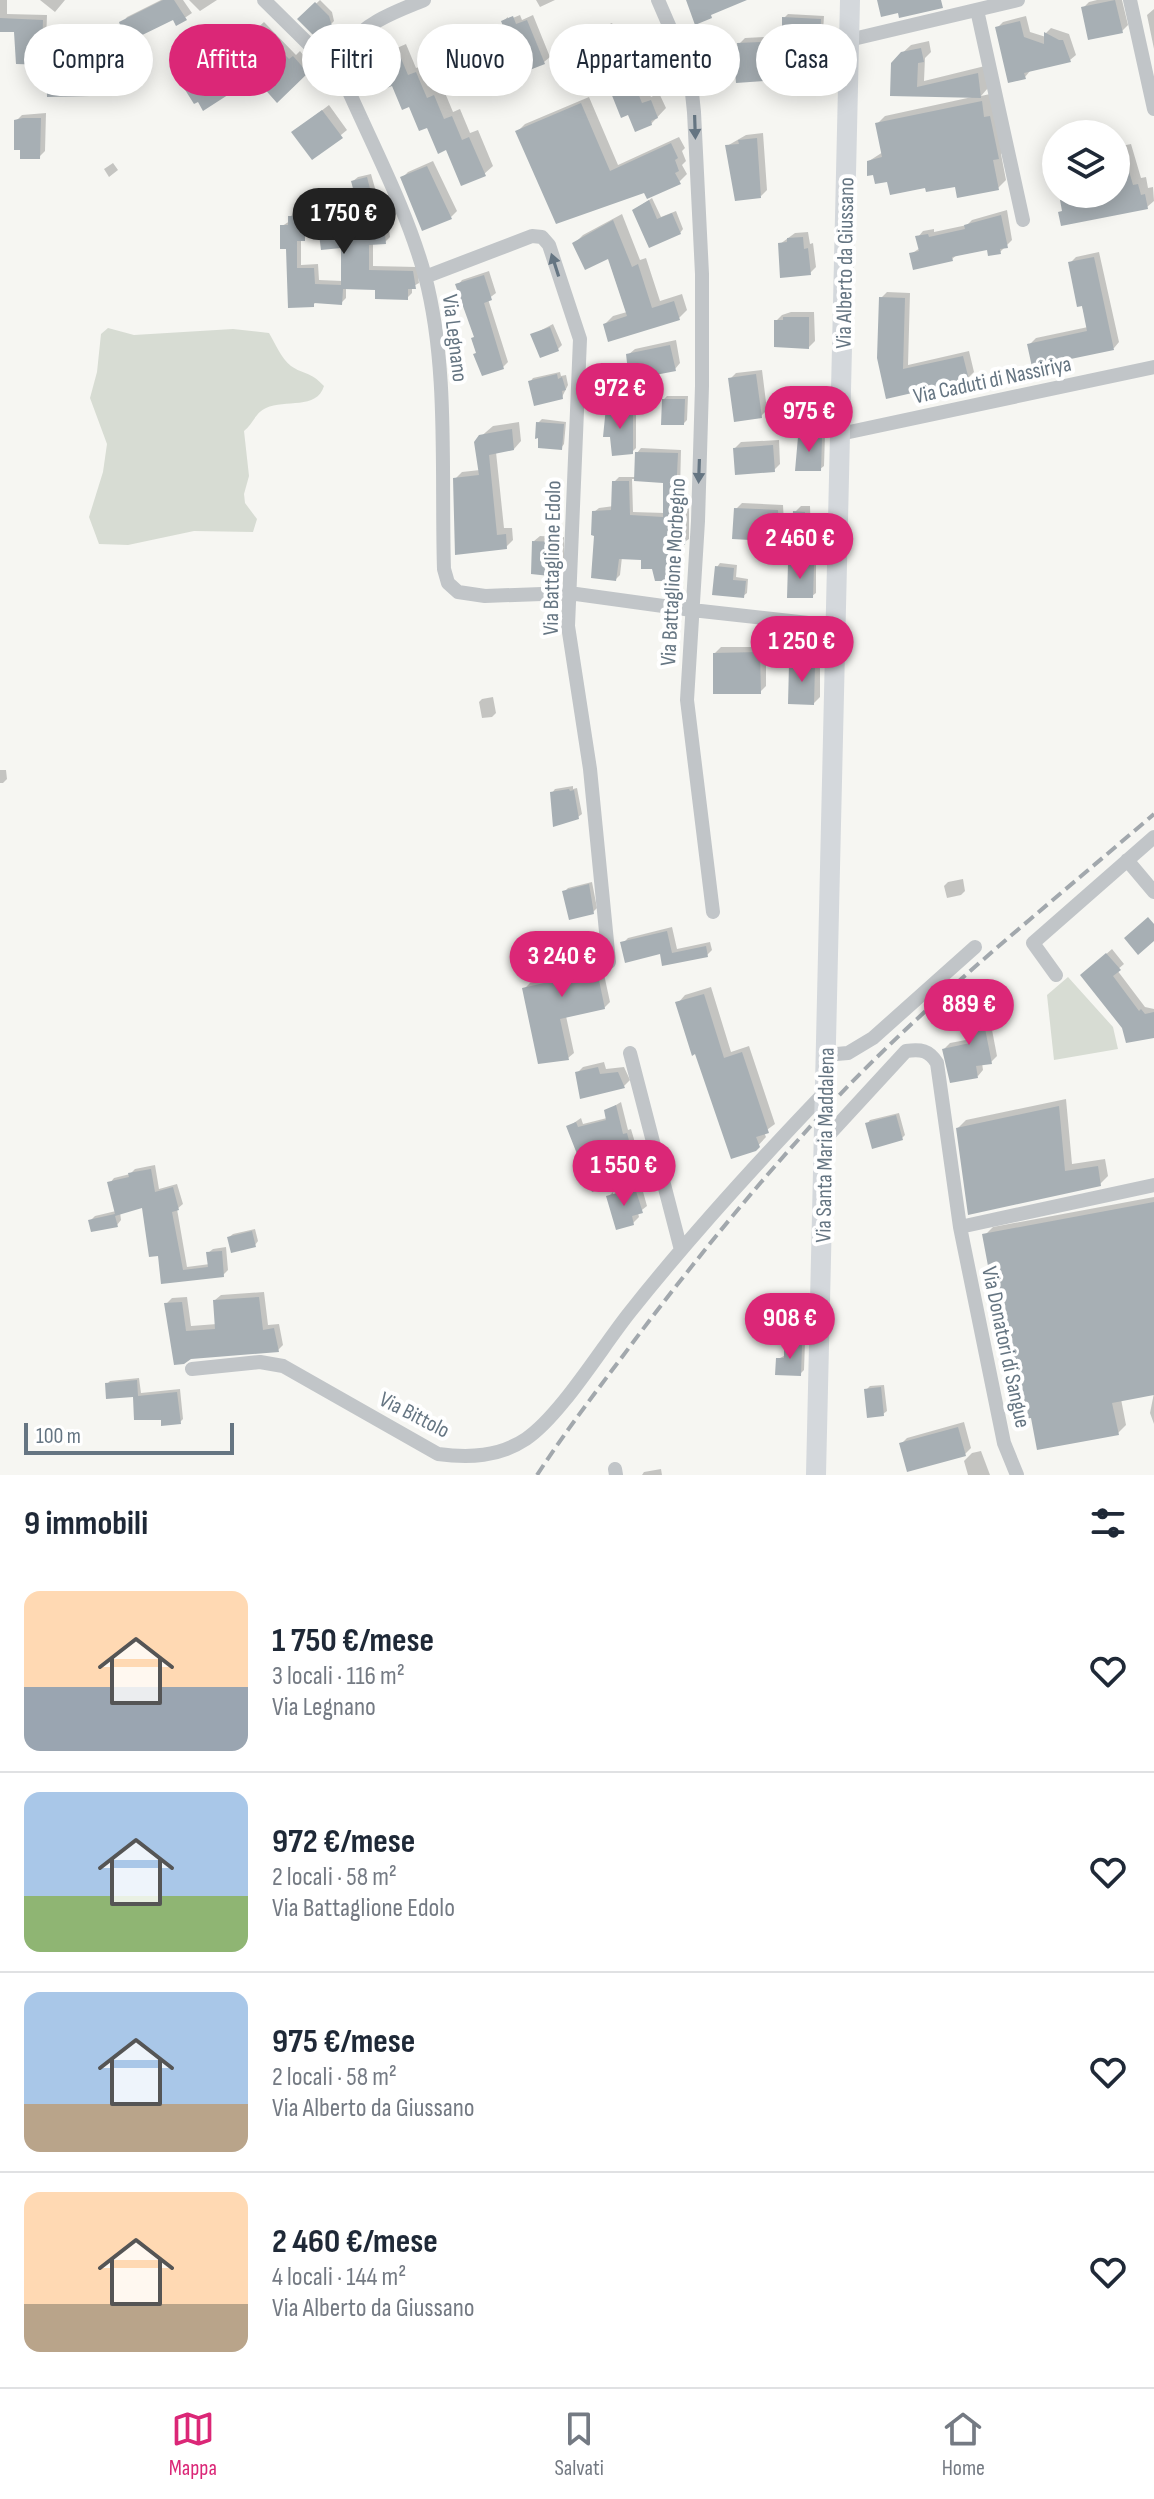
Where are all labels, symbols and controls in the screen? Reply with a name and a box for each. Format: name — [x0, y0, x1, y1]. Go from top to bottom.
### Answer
chip: Compra — [24, 24, 153, 96]
chip: Affitta — [169, 24, 286, 96]
chip: Filtri — [302, 24, 401, 96]
chip: Nuovo — [417, 24, 533, 96]
chip: Appartamento — [549, 24, 740, 96]
chip: Casa — [756, 24, 857, 96]
one-way arrow — [688, 115, 701, 140]
map controls — [1042, 120, 1130, 208]
button: layers — [1042, 120, 1130, 208]
street label: Via Alberto da Giussano — [831, 177, 860, 349]
pin: 1 750 € — [270, 188, 418, 256]
text: 1 750 € — [311, 198, 377, 229]
one-way arrow — [549, 253, 561, 277]
street label: Via Legnano — [436, 293, 473, 383]
street label: Via Caduti di Nassiriya — [911, 351, 1074, 410]
pin: 972 € — [564, 363, 676, 431]
text: 972 € — [594, 373, 646, 404]
pin: 975 € — [753, 386, 865, 454]
text: 975 € — [783, 396, 835, 427]
one-way arrow — [692, 459, 705, 484]
street label: Via Battaglione Morbegno — [655, 477, 692, 667]
street label: Via Battaglione Edolo — [538, 480, 567, 636]
pin: 2 460 € — [726, 513, 874, 581]
text: 2 460 € — [765, 523, 835, 554]
pin: 1 250 € — [728, 616, 876, 684]
text: 1 250 € — [769, 626, 835, 657]
pin: 3 240 € — [488, 931, 636, 999]
text: 3 240 € — [528, 941, 596, 972]
pin: 889 € — [913, 979, 1025, 1047]
text: 889 € — [942, 989, 996, 1020]
street label: Via Santa Maria Maddalena — [810, 1047, 841, 1243]
pin: 1 550 € — [550, 1140, 698, 1208]
text: 1 550 € — [591, 1150, 657, 1181]
street label: Via Donatori di Sangue — [975, 1264, 1036, 1430]
pin: 908 € — [734, 1293, 846, 1361]
text: 908 € — [763, 1303, 817, 1334]
street label: Via Bittolo — [375, 1386, 454, 1444]
scale bar — [24, 1419, 234, 1455]
text: 100 m — [36, 1423, 81, 1450]
icon: filters — [1086, 1501, 1130, 1545]
text: 9 immobili — [24, 1503, 148, 1544]
text: 1 750 €/mese — [272, 1620, 434, 1661]
icon: home — [88, 1623, 184, 1719]
icon: heart — [1086, 1649, 1130, 1693]
text: 3 locali · 116 m² — [272, 1661, 405, 1692]
text: Via Legnano — [272, 1692, 376, 1723]
text: 972 €/mese — [272, 1821, 415, 1862]
icon: home — [88, 1824, 184, 1920]
icon: heart — [1086, 1850, 1130, 1894]
text: 2 locali · 58 m² — [272, 1862, 397, 1893]
text: Via Battaglione Edolo — [272, 1893, 455, 1924]
text: 975 €/mese — [272, 2021, 415, 2062]
icon: home — [88, 2024, 184, 2120]
icon: heart — [1086, 2050, 1130, 2094]
text: 2 locali · 58 m² — [272, 2062, 397, 2093]
text: Via Alberto da Giussano — [272, 2093, 475, 2124]
text: 2 460 €/mese — [272, 2221, 438, 2262]
icon: home — [88, 2224, 184, 2320]
icon: heart — [1086, 2250, 1130, 2294]
text: 4 locali · 144 m² — [272, 2262, 406, 2293]
text: Via Alberto da Giussano — [272, 2293, 475, 2324]
tab: Mappa — [169, 2407, 217, 2482]
tab: Salvati — [554, 2407, 604, 2482]
tab: Home — [941, 2407, 985, 2482]

